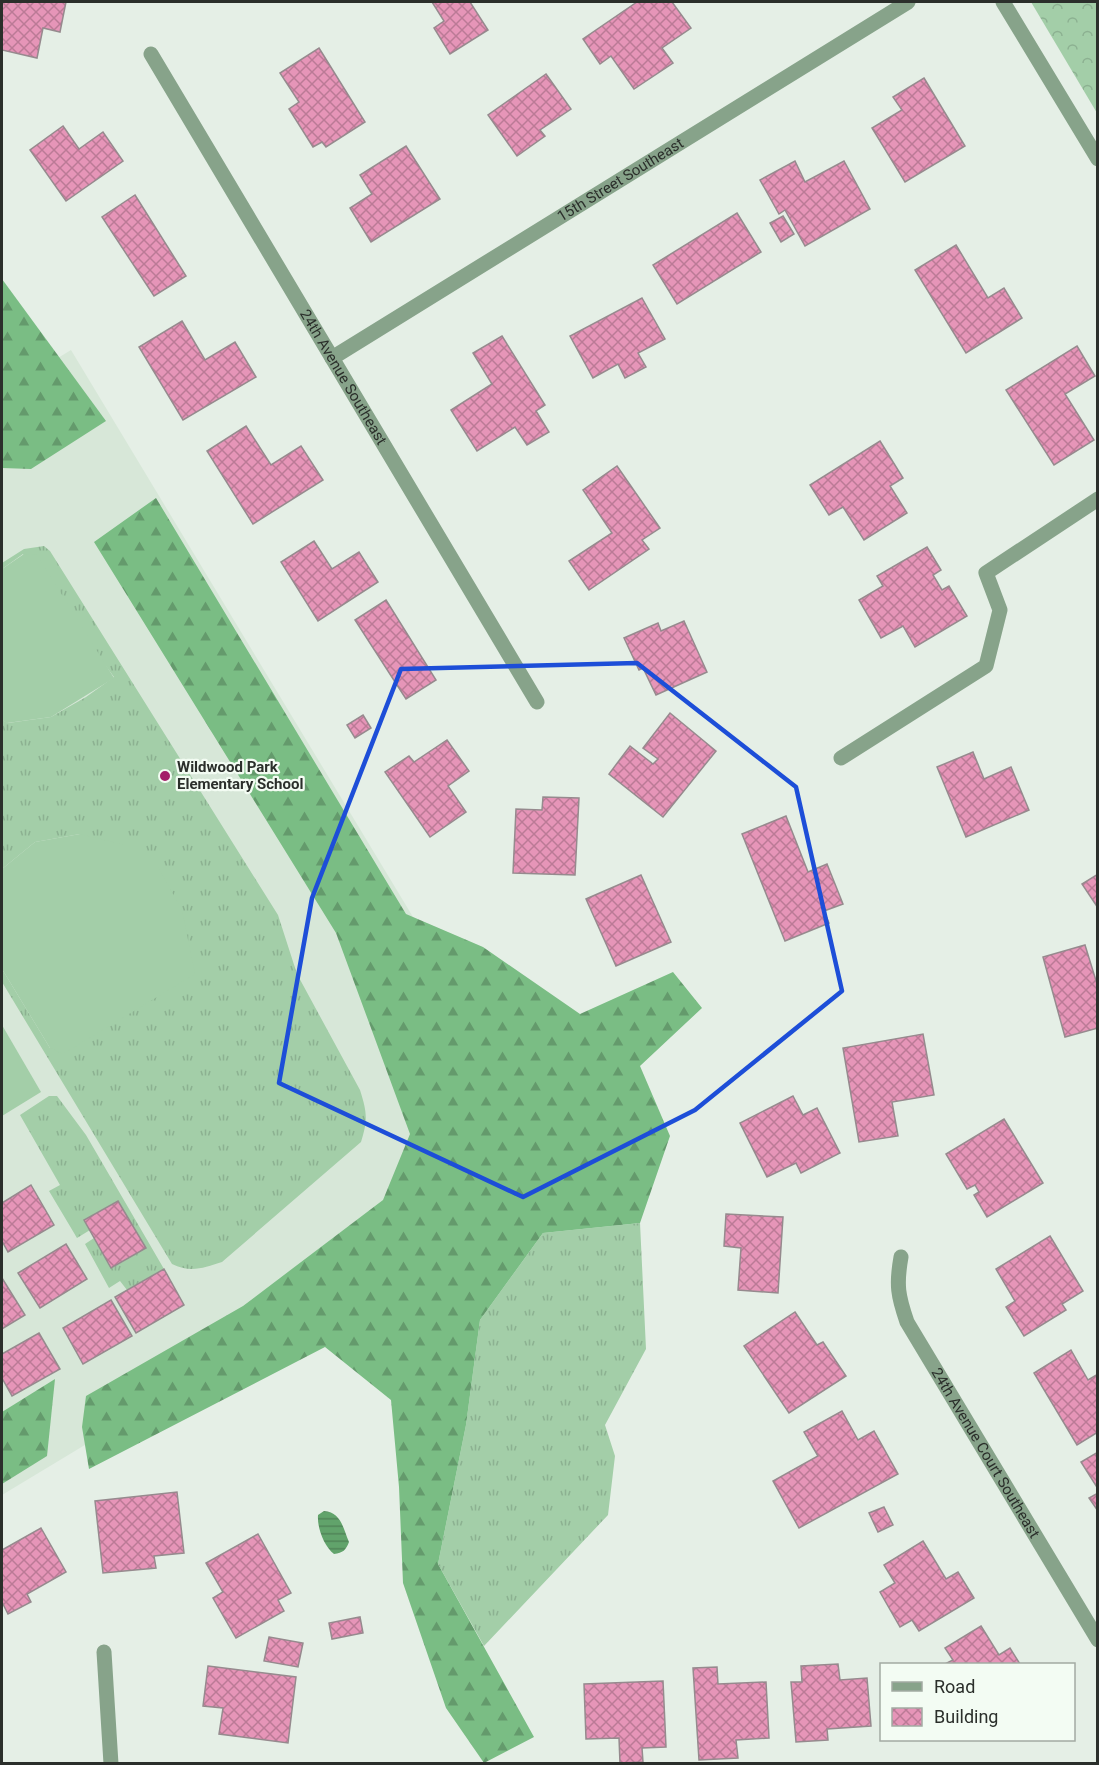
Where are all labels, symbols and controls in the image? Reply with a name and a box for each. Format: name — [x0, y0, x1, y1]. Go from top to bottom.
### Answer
street label: 15th Street Southeast — [554, 134, 687, 226]
street label: 24th Avenue Southeast — [296, 306, 391, 448]
place label: Wildwood Park Elementary School — [177, 758, 303, 793]
marker: Wildwood Park Elementary School — [158, 769, 172, 783]
street label: 24th Avenue Court Southeast — [928, 1365, 1044, 1541]
legend — [880, 1663, 1075, 1741]
text: Road — [934, 1676, 975, 1697]
text: Building — [934, 1706, 998, 1727]

